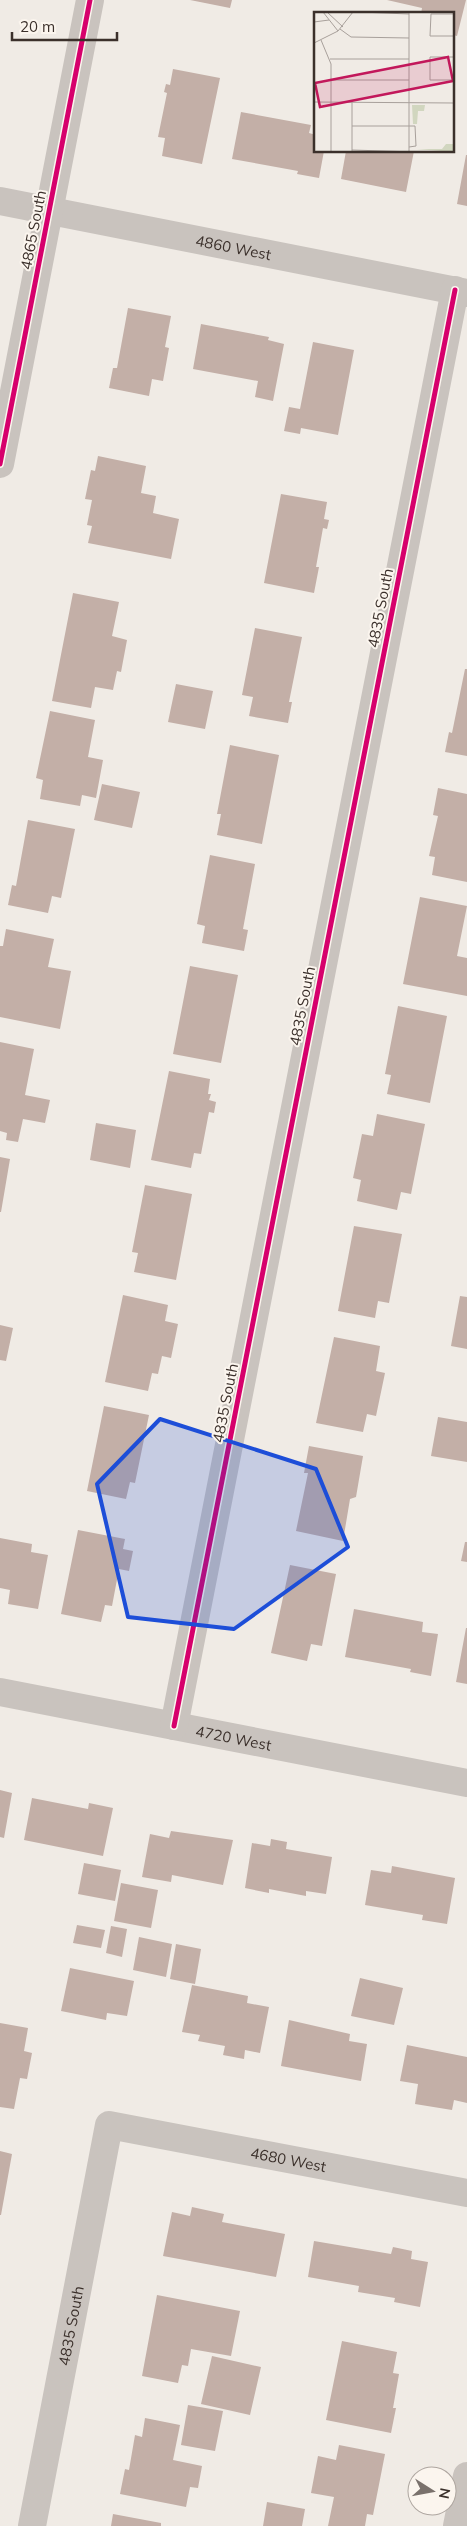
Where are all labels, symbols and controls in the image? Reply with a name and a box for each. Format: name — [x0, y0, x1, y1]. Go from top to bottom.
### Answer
scale bar — [12, 10, 118, 42]
inset map — [314, 12, 454, 152]
text: 20 m — [20, 17, 55, 36]
street label: 4865 South — [16, 189, 50, 271]
street label: 4860 West — [194, 230, 273, 264]
street label: 4835 South — [363, 567, 397, 649]
street label: 4835 South — [285, 965, 319, 1047]
street label: 4835 South — [208, 1362, 242, 1444]
street label: 4720 West — [194, 1721, 273, 1754]
street label: 4680 West — [249, 2143, 328, 2176]
street label: 4835 South — [54, 2284, 87, 2367]
north arrow — [407, 2466, 457, 2516]
text: N — [435, 2487, 455, 2500]

